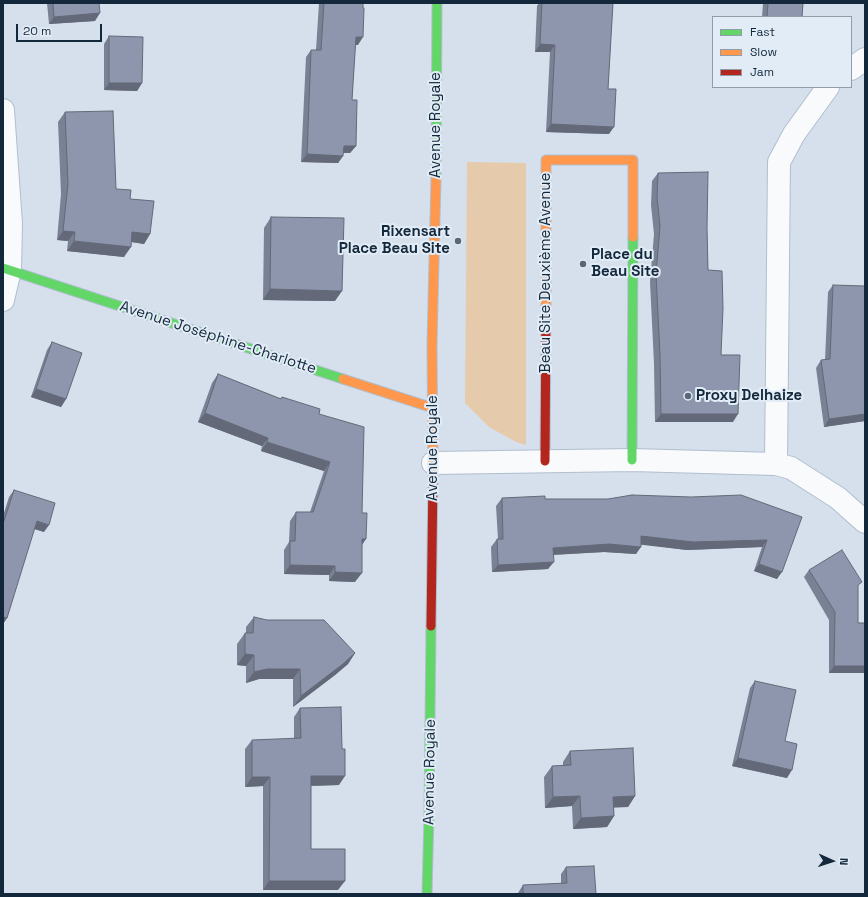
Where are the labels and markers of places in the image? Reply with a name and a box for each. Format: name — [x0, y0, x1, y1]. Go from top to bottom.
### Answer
place label: Rixensart Place Beau Site — [339, 223, 450, 258]
marker: Rixensart Place Beau Site — [453, 236, 463, 246]
place label: Place du Beau Site — [591, 246, 659, 281]
marker: Place du Beau Site — [578, 259, 588, 269]
place label: Proxy Delhaize — [696, 387, 802, 405]
marker: Proxy Delhaize — [683, 391, 693, 401]

